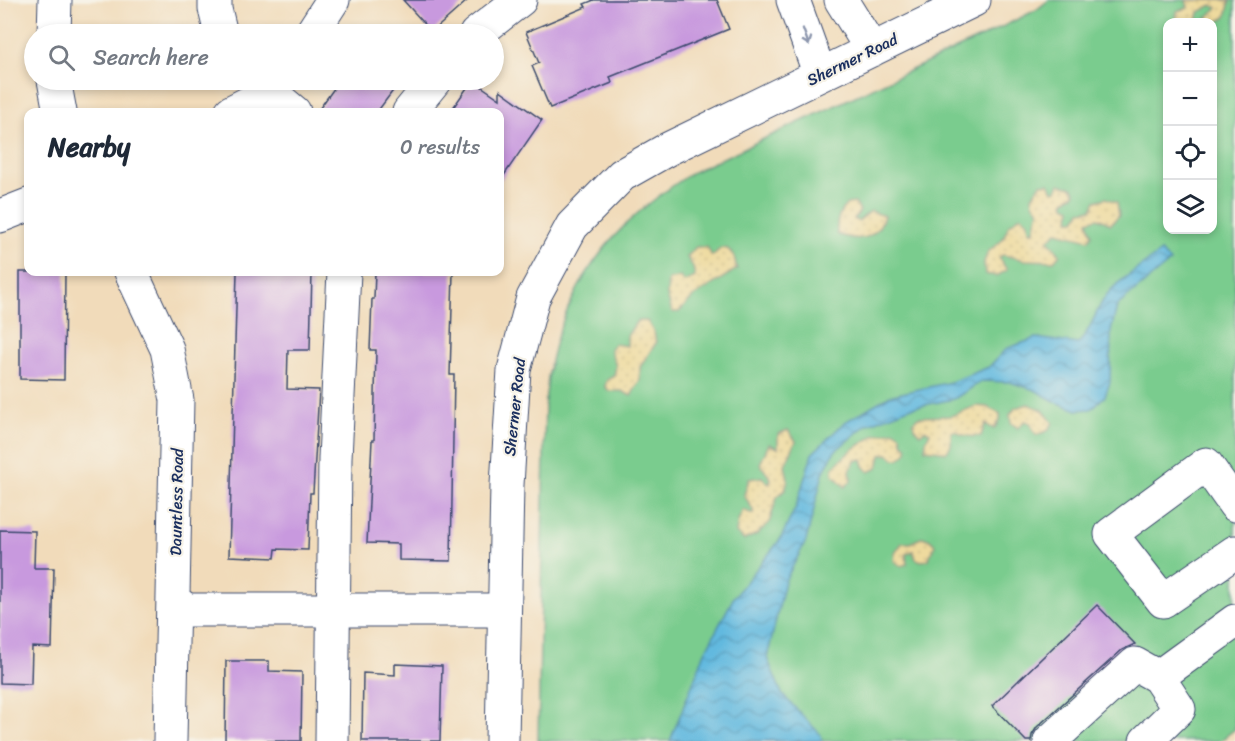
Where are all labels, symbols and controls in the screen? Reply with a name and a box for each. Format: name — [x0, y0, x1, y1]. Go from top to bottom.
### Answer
map controls — [1163, 18, 1217, 234]
button: + — [1163, 18, 1217, 72]
search box — [24, 24, 504, 90]
street label: Shermer Road — [802, 24, 904, 94]
one-way arrow — [802, 27, 813, 46]
text: Search here — [93, 38, 209, 77]
icon: search — [45, 41, 78, 74]
button: − — [1163, 72, 1217, 126]
text: Nearby — [48, 124, 130, 170]
button: locate — [1163, 126, 1217, 180]
text: 0 results — [400, 130, 480, 165]
button: layers — [1163, 180, 1217, 234]
street label: Shermer Road — [495, 355, 534, 458]
street label: Dauntless Road — [161, 447, 192, 556]

